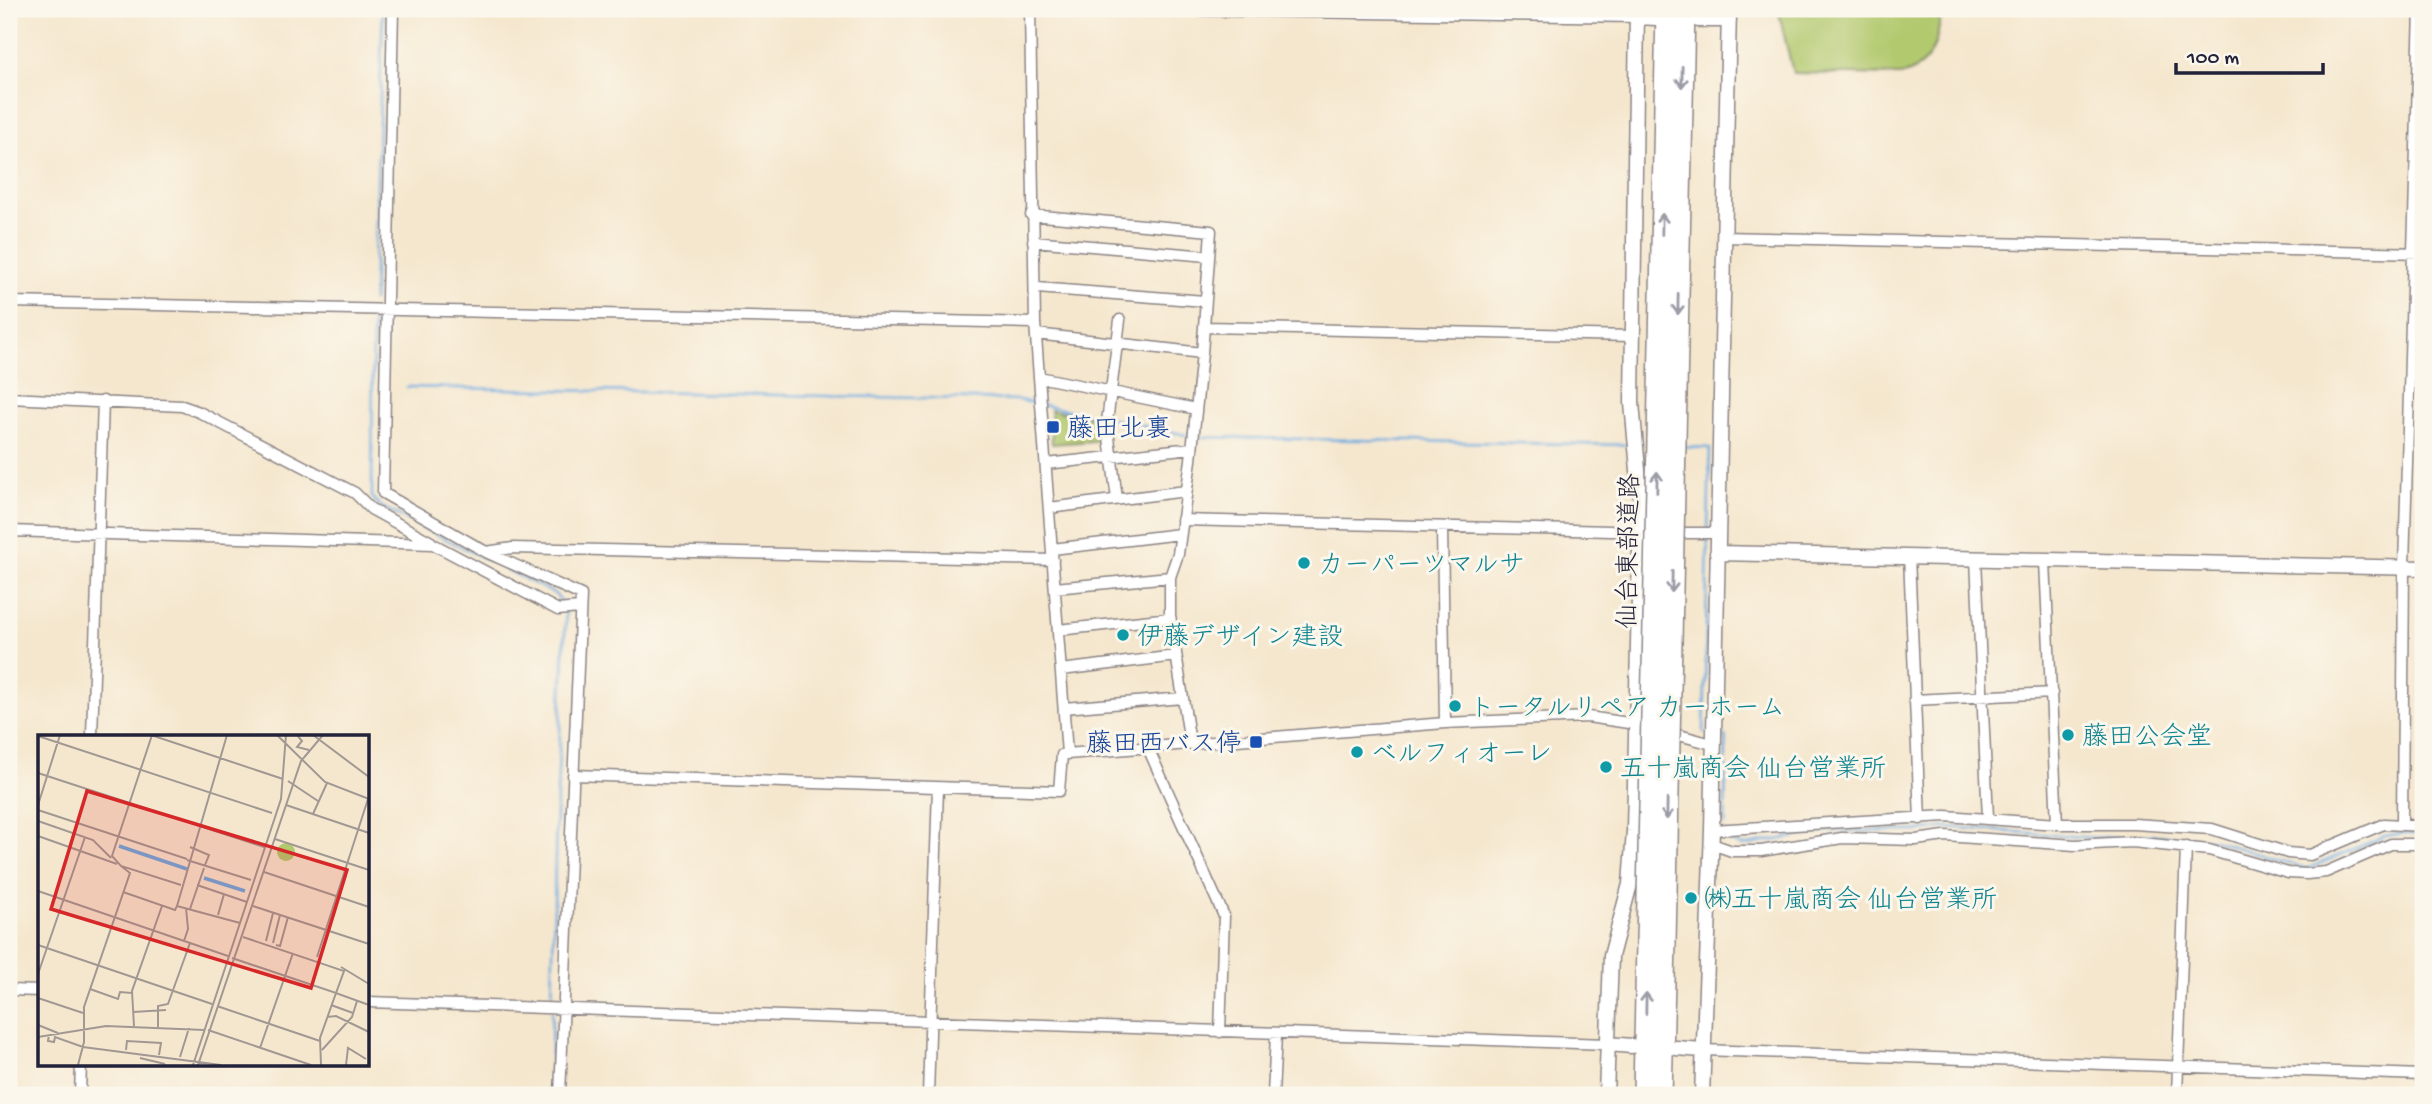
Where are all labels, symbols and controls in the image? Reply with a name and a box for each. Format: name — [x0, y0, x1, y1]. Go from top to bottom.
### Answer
scale bar — [2176, 32, 2324, 76]
text: 100 m — [2186, 47, 2239, 72]
one-way arrow — [1676, 65, 1689, 88]
one-way arrow — [1655, 213, 1669, 236]
one-way arrow — [1671, 293, 1684, 316]
place label: 藤田北裏 — [1067, 414, 1171, 447]
marker: 藤田北裏 — [1045, 419, 1061, 435]
one-way arrow — [1650, 471, 1663, 494]
street label: 仙台東部道路 — [1613, 473, 1648, 629]
place label: カーパーツマルサ — [1318, 552, 1525, 583]
marker: カーパーツマルサ — [1296, 555, 1312, 571]
one-way arrow — [1665, 570, 1679, 593]
place label: 伊藤デザイン建設 — [1137, 622, 1343, 655]
marker: 伊藤デザイン建設 — [1115, 627, 1131, 643]
place label: トータルリペア カーホーム — [1469, 695, 1785, 726]
marker: トータルリペア カーホーム — [1447, 698, 1463, 714]
place label: 藤田公会堂 — [2082, 722, 2212, 755]
marker: 藤田公会堂 — [2060, 727, 2076, 743]
place label: 藤田西バス停 — [1086, 729, 1242, 762]
marker: 藤田西バス停 — [1248, 734, 1264, 750]
inset map — [38, 735, 369, 1066]
place label: ベルフィオーレ — [1371, 741, 1552, 772]
marker: ベルフィオーレ — [1349, 744, 1365, 760]
place label: 五十嵐商会 仙台営業所 — [1620, 754, 1886, 787]
marker: 五十嵐商会 仙台営業所 — [1598, 759, 1614, 775]
one-way arrow — [1661, 797, 1674, 820]
place label: ㈱五十嵐商会 仙台営業所 — [1705, 885, 1997, 918]
marker: ㈱五十嵐商会 仙台営業所 — [1683, 890, 1699, 906]
one-way arrow — [1639, 991, 1652, 1014]

